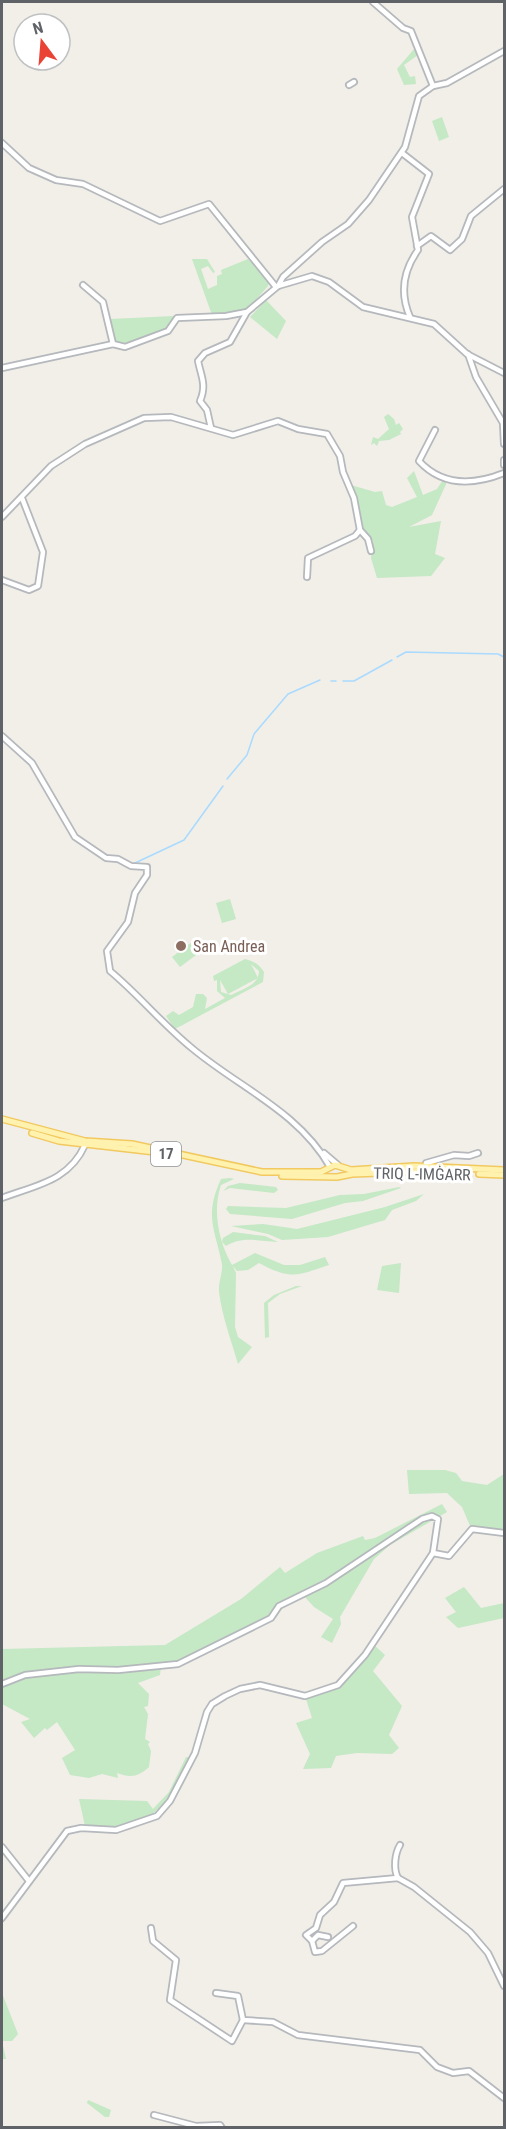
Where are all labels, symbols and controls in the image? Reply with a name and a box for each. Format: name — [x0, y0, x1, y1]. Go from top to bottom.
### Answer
north arrow — [12, 12, 72, 72]
text: N — [31, 18, 45, 39]
place label: San Andrea — [193, 937, 265, 956]
marker: San Andrea — [174, 939, 188, 953]
road number: 17 — [151, 1142, 181, 1166]
street label: TRIQ L-IMĠARR — [373, 1164, 471, 1184]

